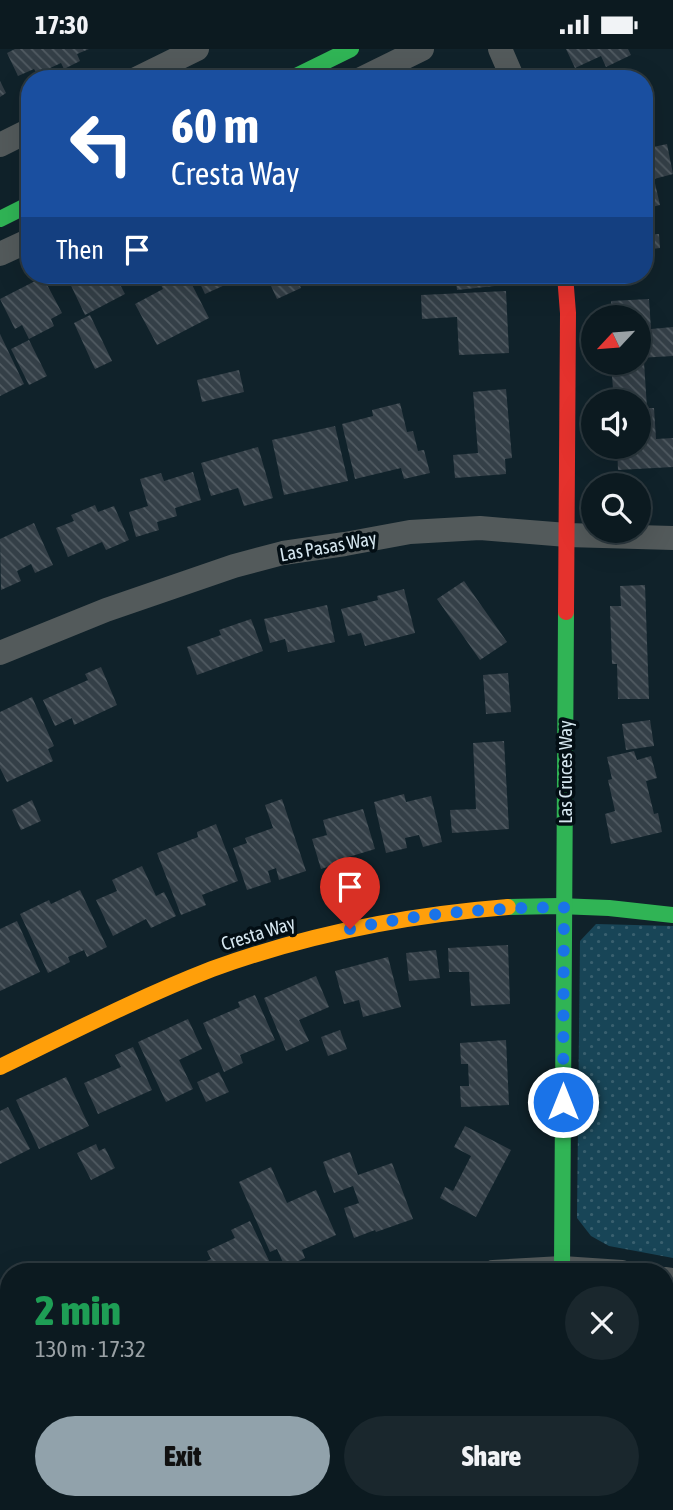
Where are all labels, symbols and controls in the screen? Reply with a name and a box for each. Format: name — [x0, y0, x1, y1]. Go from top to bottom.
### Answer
text: 17:30 — [35, 10, 89, 40]
text: 60 m — [171, 97, 259, 153]
icon: left — [56, 98, 147, 189]
text: Cresta Way — [171, 155, 299, 192]
icon: arrive — [118, 231, 156, 269]
text: Then — [56, 235, 104, 265]
north arrow — [581, 305, 651, 375]
map controls — [581, 305, 651, 543]
button: sound — [581, 389, 651, 459]
button: search — [581, 473, 651, 543]
street label: Las Pasas Way — [278, 527, 378, 565]
street label: Las Cruces Way — [554, 720, 576, 824]
pin — [320, 857, 380, 929]
icon: arrive — [331, 868, 369, 906]
street label: Cresta Way — [218, 911, 298, 955]
position arrow — [526, 1065, 600, 1139]
text: 2 min — [35, 1286, 121, 1334]
button: close — [565, 1286, 639, 1360]
text: 130 m · 17:32 — [35, 1336, 146, 1362]
button: Exit — [35, 1416, 330, 1496]
button: Share — [344, 1416, 639, 1496]

